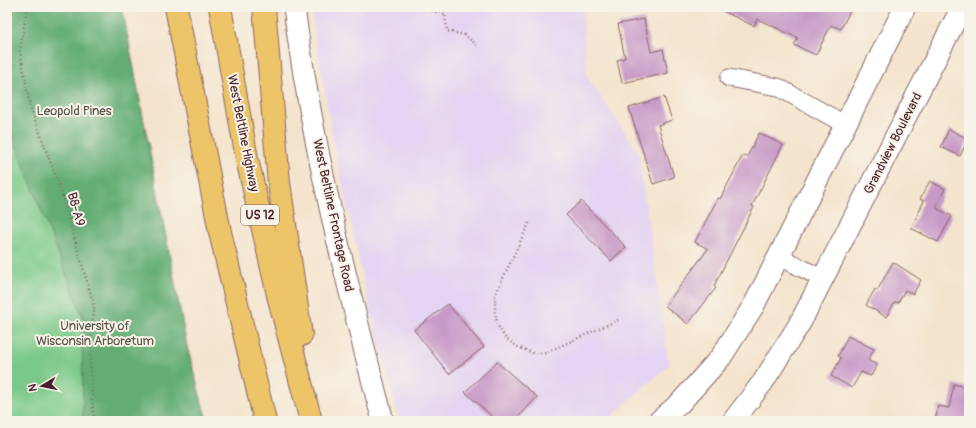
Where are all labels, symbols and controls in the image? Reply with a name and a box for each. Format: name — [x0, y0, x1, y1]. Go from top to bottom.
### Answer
street label: West Beltline Highway — [224, 73, 262, 194]
street label: Grandview Boulevard — [860, 90, 925, 197]
park label: Leopold Pines — [36, 103, 112, 119]
street label: West Beltline Frontage Road — [309, 137, 357, 293]
street label: B8-A9 — [64, 190, 89, 228]
road number: US 12 — [241, 205, 279, 225]
park label: University of Wisconsin Arboretum — [36, 318, 154, 349]
north arrow — [22, 366, 62, 406]
text: N — [25, 382, 40, 392]

